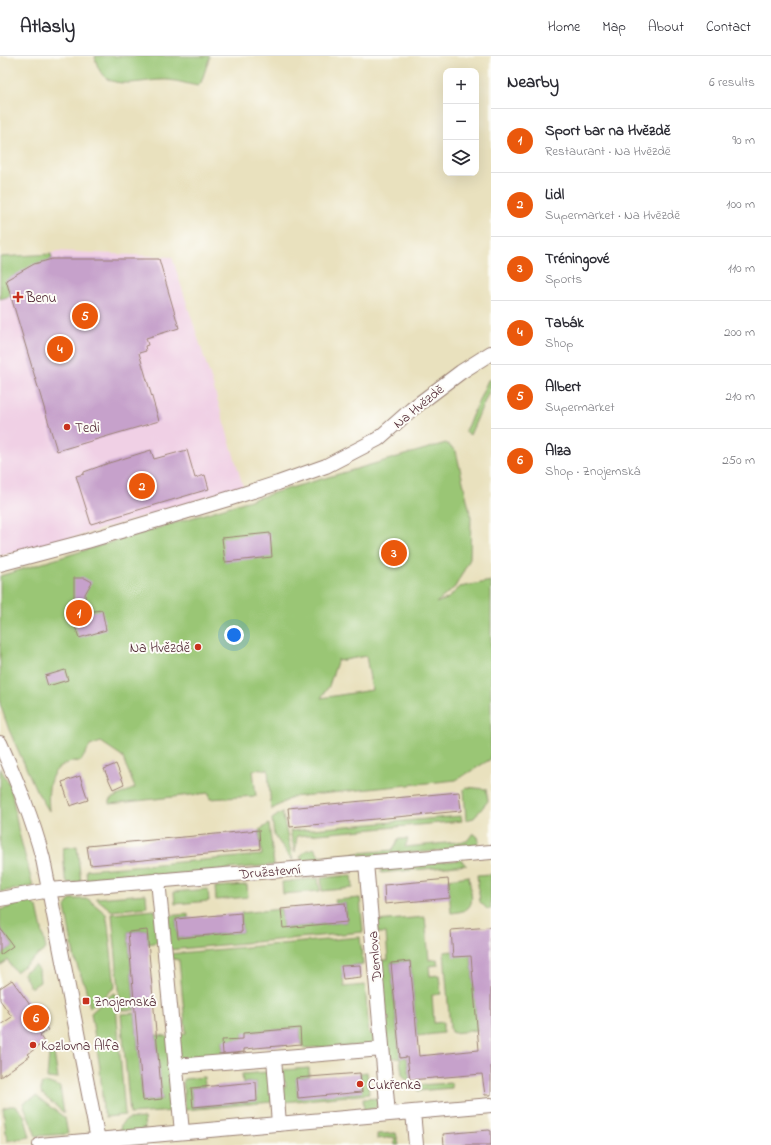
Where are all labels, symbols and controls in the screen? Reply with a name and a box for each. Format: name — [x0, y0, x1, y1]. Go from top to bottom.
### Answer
text: Atlasly — [20, 14, 75, 41]
text: Home — [548, 17, 580, 38]
text: Map — [602, 17, 626, 38]
text: About — [648, 17, 684, 38]
text: Contact — [706, 17, 751, 38]
map controls — [443, 68, 479, 176]
button: + — [443, 68, 479, 104]
text: Nearby — [507, 70, 559, 95]
text: 6 results — [709, 73, 755, 92]
button: − — [443, 104, 479, 140]
text: Sport bar na Hvězdě — [545, 120, 670, 142]
text: 1 — [518, 131, 522, 150]
text: 90 m — [732, 131, 755, 150]
button: layers — [443, 140, 479, 176]
text: Restaurant · Na Hvězdě — [545, 142, 671, 161]
text: Lidl — [545, 184, 564, 206]
text: 2 — [517, 195, 523, 214]
text: 100 m — [726, 195, 755, 214]
text: Supermarket · Na Hvězdě — [545, 206, 680, 225]
text: Tréningové — [545, 248, 610, 270]
text: 3 — [517, 259, 523, 278]
text: 110 m — [728, 259, 755, 278]
text: Sports — [545, 270, 582, 289]
place label: Benu — [25, 288, 57, 309]
marker: Benu — [13, 292, 23, 302]
pin: 5 — [72, 301, 98, 331]
text: Tabák — [545, 312, 584, 334]
text: 4 — [517, 323, 523, 342]
text: 200 m — [724, 323, 755, 342]
pin: 4 — [47, 334, 73, 364]
text: Shop — [545, 334, 573, 353]
text: Albert — [545, 376, 581, 398]
street label: Na Hvězdě — [389, 380, 450, 434]
text: 5 — [516, 387, 524, 406]
text: 210 m — [725, 387, 755, 406]
text: Supermarket — [545, 398, 615, 417]
place label: Tedi — [75, 418, 100, 439]
marker: Tedi — [62, 422, 72, 432]
text: Alza — [545, 440, 571, 462]
text: 6 — [517, 451, 523, 470]
text: 250 m — [722, 451, 755, 470]
text: Shop · Znojemská — [545, 462, 640, 481]
pin: 2 — [129, 471, 155, 501]
pin: 3 — [381, 538, 407, 568]
pin: 1 — [66, 598, 92, 628]
your location — [224, 625, 244, 645]
place label: Na Hvězdě — [130, 638, 191, 659]
marker: Na Hvězdě — [193, 642, 203, 652]
street label: Družstevní — [238, 859, 302, 886]
street label: Demlova — [363, 930, 388, 983]
place label: Znojemská — [94, 992, 156, 1013]
marker: Znojemská — [81, 996, 91, 1006]
pin: 6 — [23, 1003, 49, 1033]
place label: Kozlovna Alfa — [41, 1036, 119, 1057]
marker: Kozlovna Alfa — [28, 1040, 38, 1050]
place label: Cukřenka — [368, 1075, 421, 1096]
marker: Cukřenka — [355, 1079, 365, 1089]

